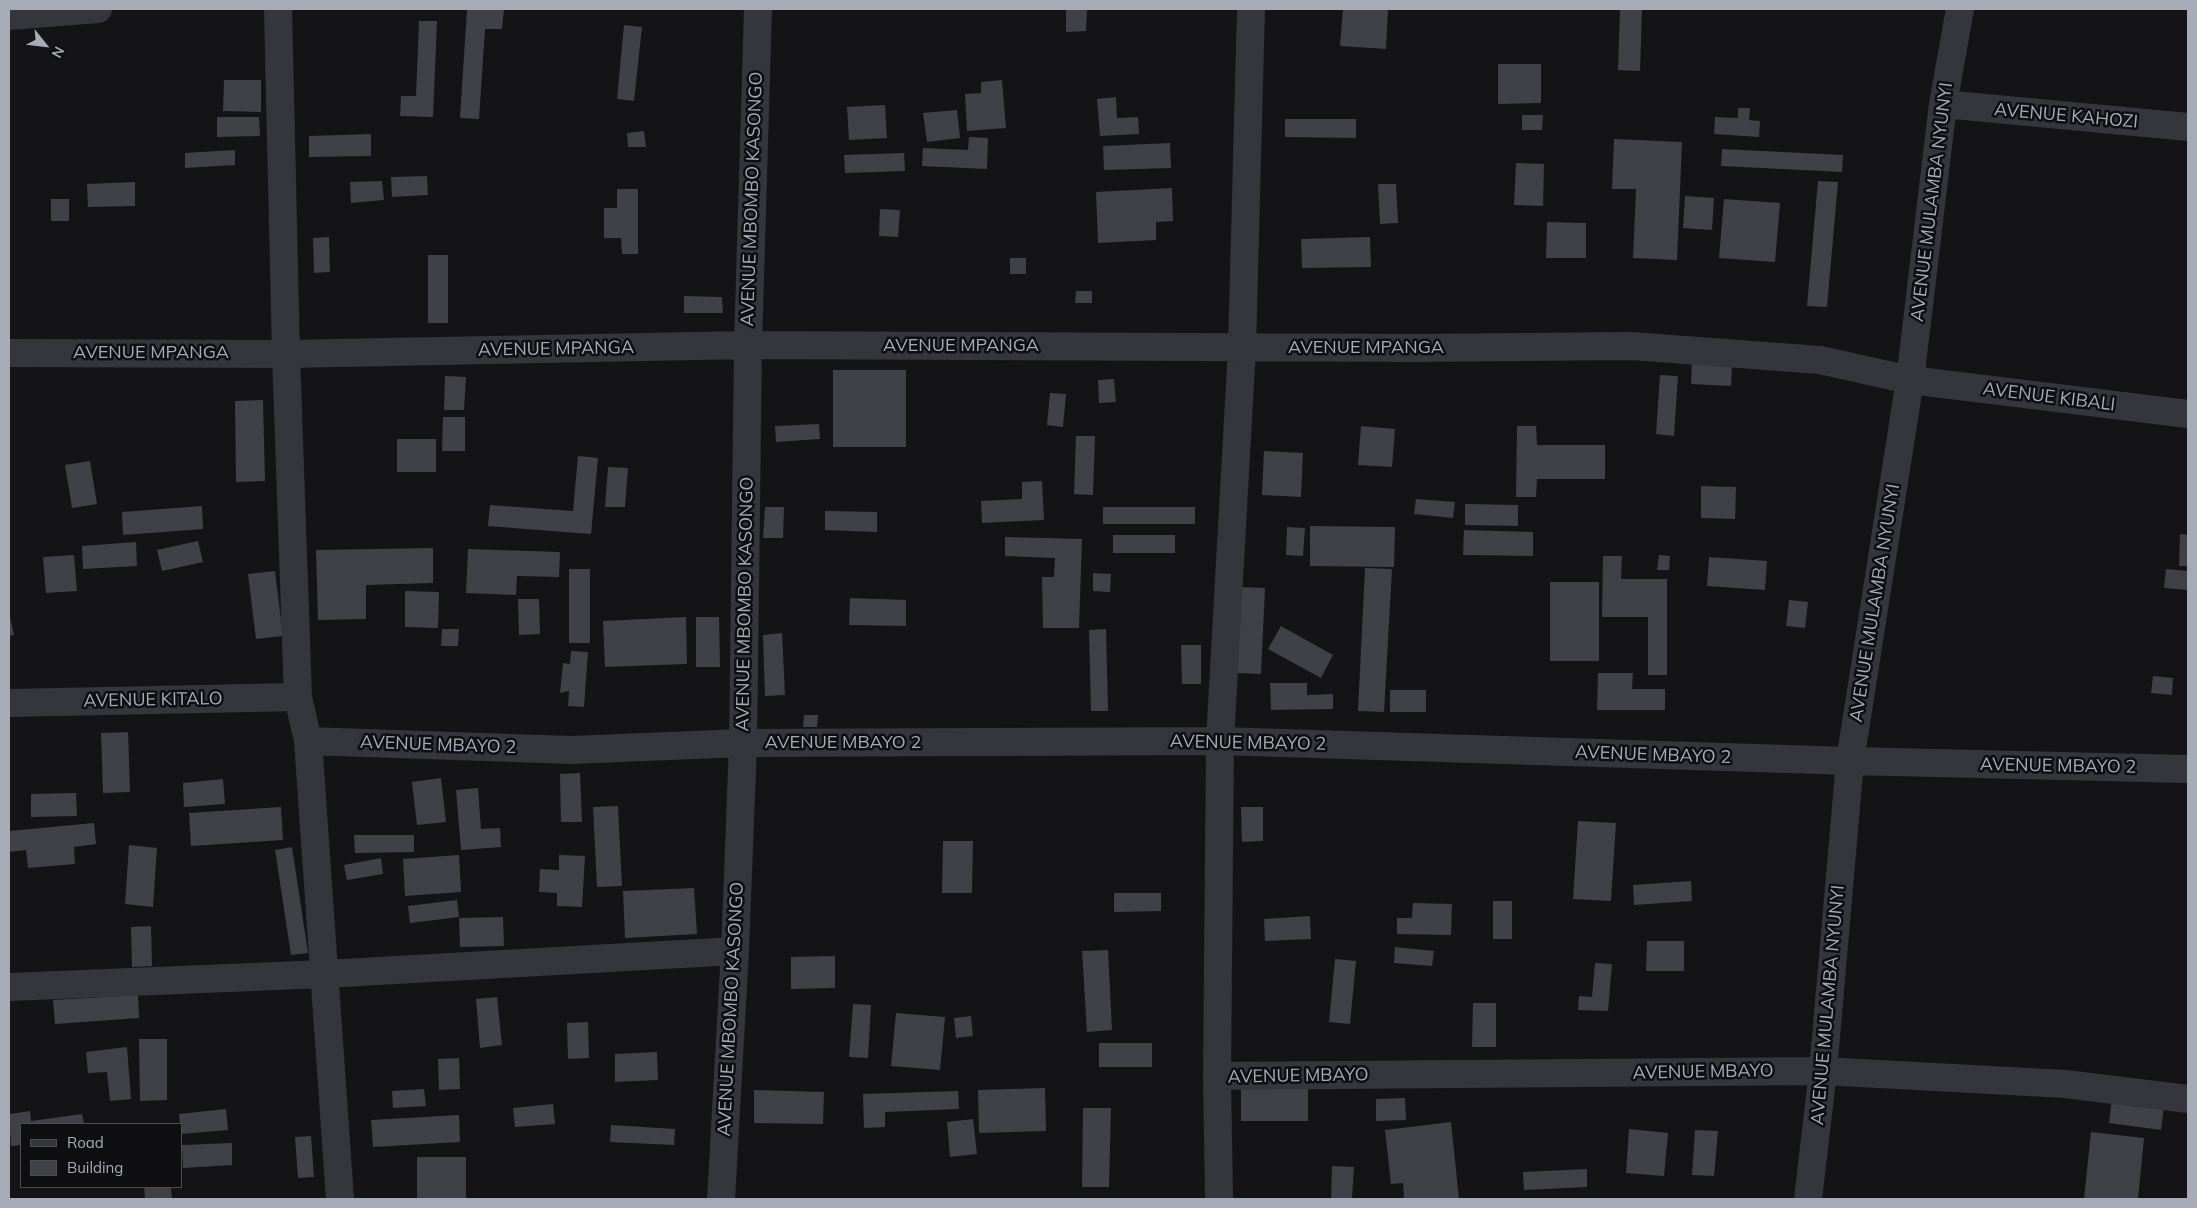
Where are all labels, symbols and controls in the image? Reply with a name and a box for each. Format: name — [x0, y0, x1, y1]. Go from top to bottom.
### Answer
north arrow — [20, 20, 70, 70]
text: N — [48, 43, 69, 61]
street label: AVENUE MBOMBO KASONGO — [737, 71, 767, 327]
street label: AVENUE MULAMBA NYUNYI — [1907, 81, 1957, 323]
street label: AVENUE KAHOZI — [1993, 99, 2139, 133]
street label: AVENUE MPANGA — [883, 335, 1039, 357]
street label: AVENUE MPANGA — [478, 337, 634, 361]
street label: AVENUE MPANGA — [1288, 337, 1444, 359]
street label: AVENUE MPANGA — [73, 342, 229, 364]
street label: AVENUE KIBALI — [1982, 378, 2116, 416]
street label: AVENUE MBOMBO KASONGO — [732, 476, 758, 732]
street label: AVENUE MULAMBA NYUNYI — [1845, 482, 1905, 724]
street label: AVENUE KITALO — [83, 688, 223, 712]
street label: AVENUE MBAYO 2 — [359, 731, 517, 759]
street label: AVENUE MBAYO 2 — [1170, 731, 1326, 755]
street label: AVENUE MBAYO 2 — [765, 732, 921, 754]
street label: AVENUE MBAYO 2 — [1574, 741, 1732, 769]
street label: AVENUE MBAYO 2 — [1980, 754, 2136, 778]
street label: AVENUE MBOMBO KASONGO — [714, 881, 748, 1137]
street label: AVENUE MULAMBA NYUNYI — [1807, 884, 1849, 1126]
street label: AVENUE MBAYO — [1632, 1060, 1774, 1084]
street label: AVENUE MBAYO — [1227, 1064, 1369, 1088]
legend — [20, 1123, 182, 1188]
text: Road — [67, 1133, 104, 1152]
text: Building — [67, 1158, 123, 1177]

